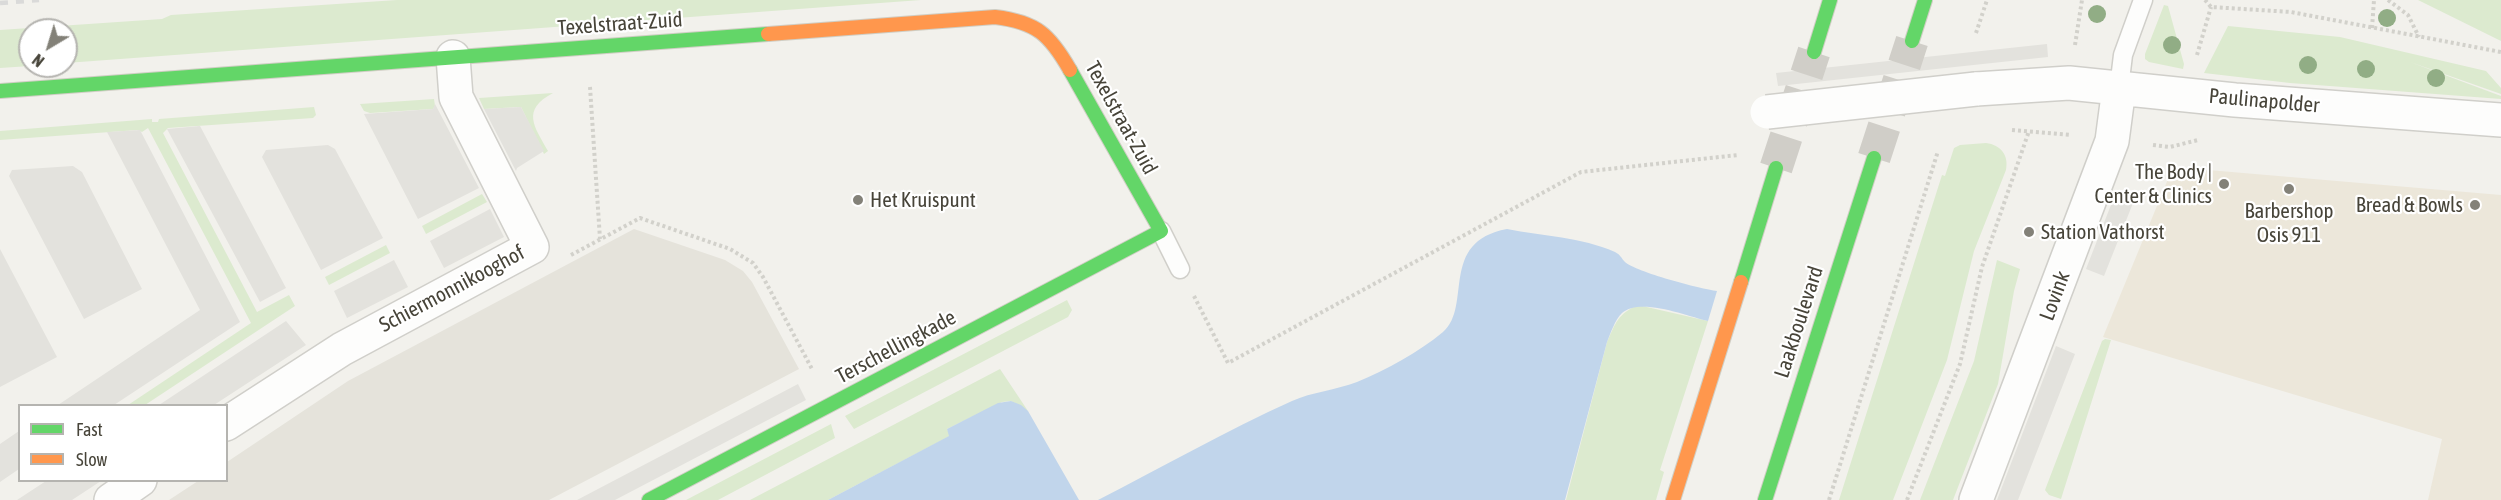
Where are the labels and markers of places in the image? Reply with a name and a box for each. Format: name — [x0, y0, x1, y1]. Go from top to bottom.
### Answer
place label: The Body | Center & Clinics — [2095, 159, 2212, 209]
marker: The Body | Center & Clinics — [2217, 177, 2231, 191]
marker: Barbershop Osis 911 — [2282, 182, 2296, 196]
place label: Het Kruispunt — [870, 187, 976, 213]
place label: Bread & Bowls — [2356, 192, 2463, 218]
marker: Het Kruispunt — [851, 193, 865, 207]
place label: Barbershop Osis 911 — [2244, 198, 2334, 248]
marker: Bread & Bowls — [2468, 198, 2482, 212]
place label: Station Vathorst — [2041, 219, 2165, 245]
marker: Station Vathorst — [2022, 225, 2036, 239]

